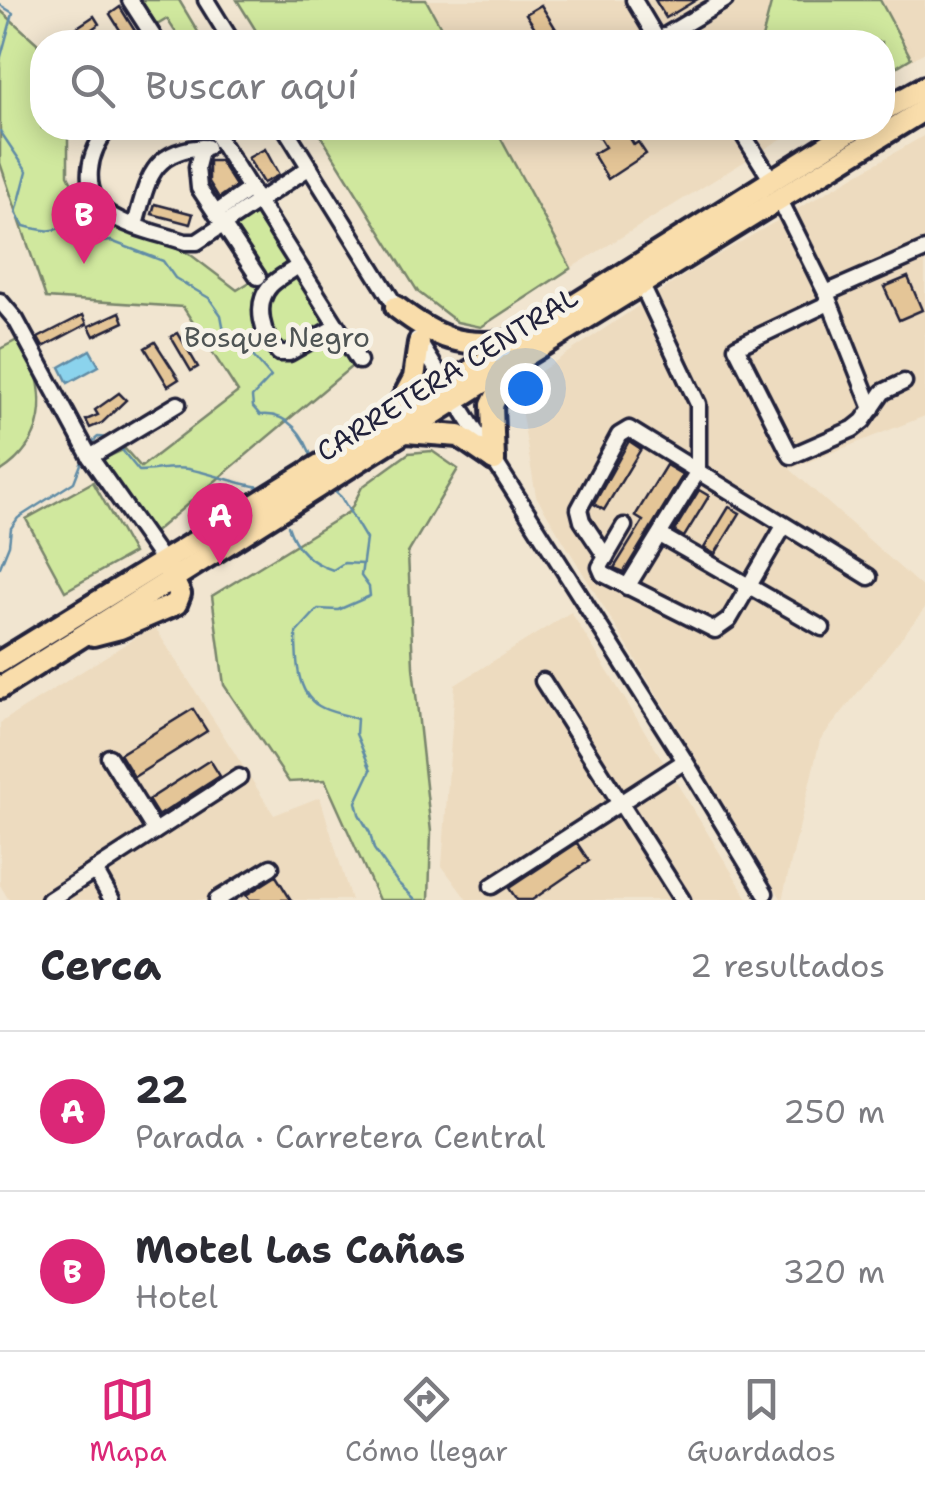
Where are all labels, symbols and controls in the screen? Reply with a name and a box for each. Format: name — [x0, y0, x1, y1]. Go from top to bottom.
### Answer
search box — [30, 30, 895, 140]
icon: search — [65, 58, 120, 113]
text: Buscar aquí — [145, 60, 358, 111]
pin: B — [52, 182, 116, 264]
street label: CARRETERA CENTRAL — [309, 278, 585, 470]
park label: Bosque Negro — [184, 318, 370, 356]
your location — [500, 363, 551, 414]
pin: A — [188, 482, 252, 565]
text: Cerca — [40, 937, 161, 993]
text: 2 resultados — [690, 944, 885, 987]
text: 22 — [135, 1064, 188, 1115]
text: A — [60, 1090, 85, 1133]
text: 250 m — [783, 1090, 885, 1133]
text: Parada · Carretera Central — [135, 1115, 545, 1158]
text: Motel Las Cañas — [135, 1224, 465, 1275]
text: B — [63, 1250, 82, 1293]
text: 320 m — [782, 1250, 885, 1293]
text: Hotel — [135, 1275, 218, 1318]
tab: Mapa — [89, 1372, 167, 1470]
tab: Cómo llegar — [345, 1372, 508, 1470]
tab: Guardados — [687, 1372, 836, 1470]

